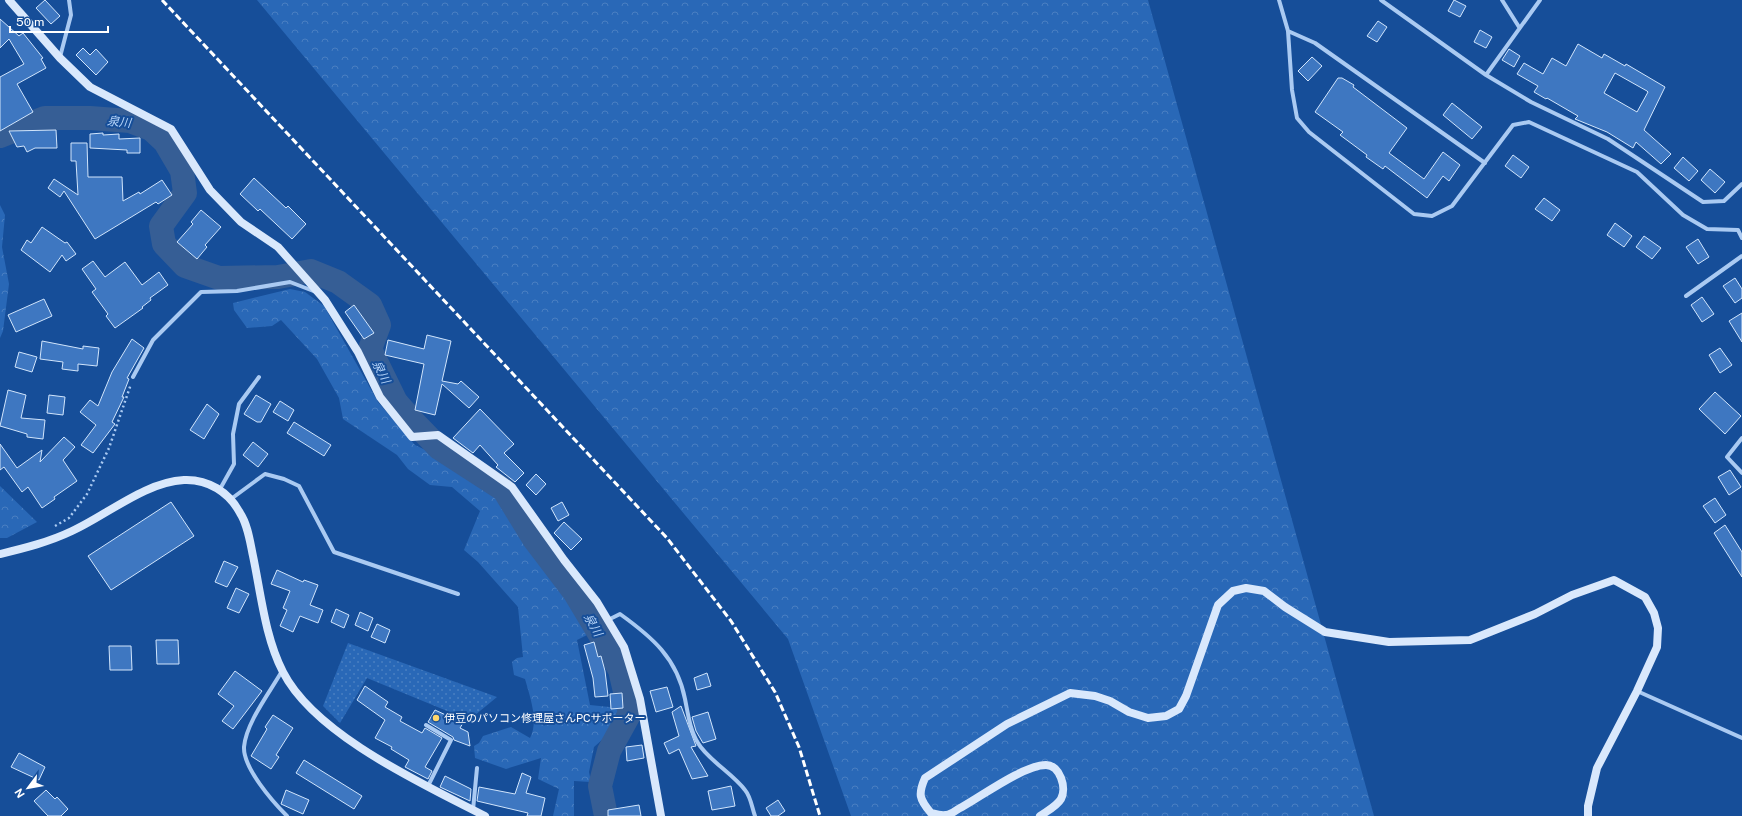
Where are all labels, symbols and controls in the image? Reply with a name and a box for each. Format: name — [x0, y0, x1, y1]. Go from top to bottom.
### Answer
scale bar — [10, 8, 108, 34]
text: 50 m — [16, 15, 44, 29]
water label: 泉川 — [106, 114, 134, 130]
water label: 泉川 — [369, 358, 394, 388]
water label: 泉川 — [581, 611, 606, 641]
place label: 伊豆のパソコン修理屋さんPCサポーター — [444, 712, 646, 724]
marker: 伊豆のパソコン修理屋さんPCサポーター — [431, 713, 441, 723]
north arrow — [8, 768, 48, 808]
text: N — [12, 786, 27, 800]

